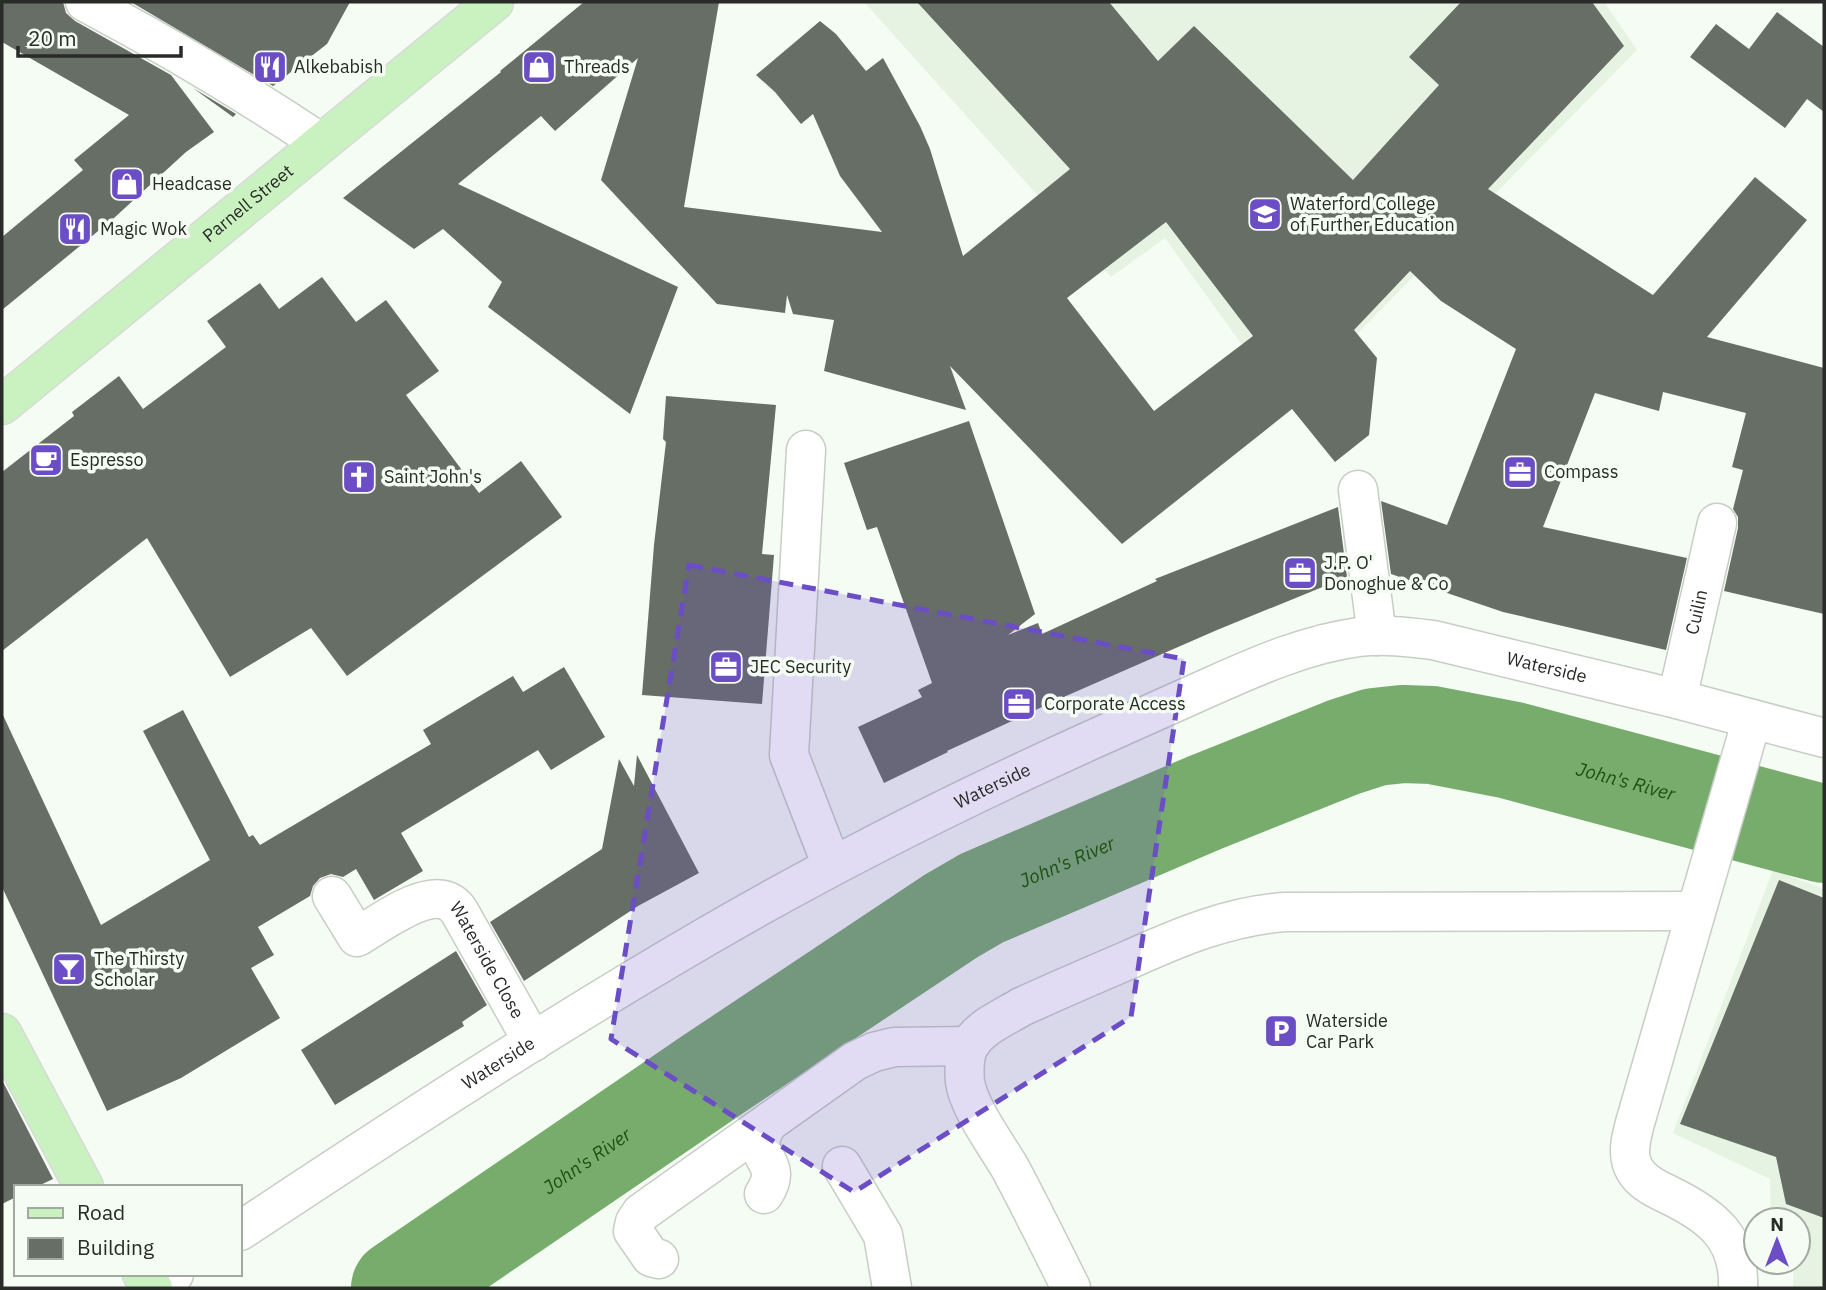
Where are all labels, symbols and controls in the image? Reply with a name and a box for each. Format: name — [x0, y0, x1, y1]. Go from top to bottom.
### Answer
scale bar — [18, 14, 180, 58]
text: 20 m — [28, 24, 77, 52]
restaurant icon: Alkebabish — [251, 48, 289, 86]
shop icon: Threads — [520, 48, 558, 86]
place label: Alkebabish — [294, 55, 383, 78]
place label: Threads — [564, 55, 630, 78]
street label: Parnell Street — [198, 159, 298, 247]
shop icon: Headcase — [108, 165, 146, 203]
place label: Headcase — [152, 172, 232, 195]
place label: Waterford College of Further Education — [1290, 192, 1455, 236]
school or university icon: Waterford College of Further Education — [1246, 195, 1284, 233]
restaurant icon: Magic Wok — [56, 210, 94, 248]
place label: Magic Wok — [100, 217, 187, 240]
cafe icon: Espresso — [27, 441, 65, 479]
place label: Espresso — [70, 448, 144, 471]
office icon: Compass — [1501, 453, 1539, 491]
church icon: Saint John's — [340, 458, 378, 496]
place label: Compass — [1544, 460, 1618, 483]
place label: Saint John's — [384, 465, 482, 488]
place label: J.P. O' Donoghue & Co — [1324, 551, 1449, 595]
office icon: J.P. O' Donoghue & Co — [1281, 554, 1319, 592]
street label: Cuilin — [1680, 587, 1712, 637]
street label: Waterside — [1504, 646, 1589, 688]
office icon: JEC Security — [707, 648, 745, 686]
place label: JEC Security — [750, 655, 851, 678]
office icon: Corporate Access — [1000, 685, 1038, 723]
place label: Corporate Access — [1044, 692, 1186, 715]
water label: John's River — [1574, 756, 1679, 806]
street label: Waterside — [950, 758, 1034, 814]
water label: John's River — [1016, 830, 1119, 893]
street label: Waterside Close — [445, 897, 529, 1023]
place label: The Thirsty Scholar — [94, 947, 184, 991]
bar icon: The Thirsty Scholar — [50, 950, 88, 988]
place label: Waterside Car Park — [1306, 1009, 1388, 1053]
parking icon: Waterside Car Park — [1262, 1012, 1300, 1050]
street label: Waterside — [457, 1031, 539, 1094]
water label: John's River — [538, 1122, 636, 1199]
legend — [14, 1185, 242, 1276]
text: Road — [77, 1198, 125, 1226]
north arrow — [1742, 1206, 1812, 1276]
text: N — [1770, 1212, 1784, 1236]
text: Building — [77, 1233, 154, 1261]

